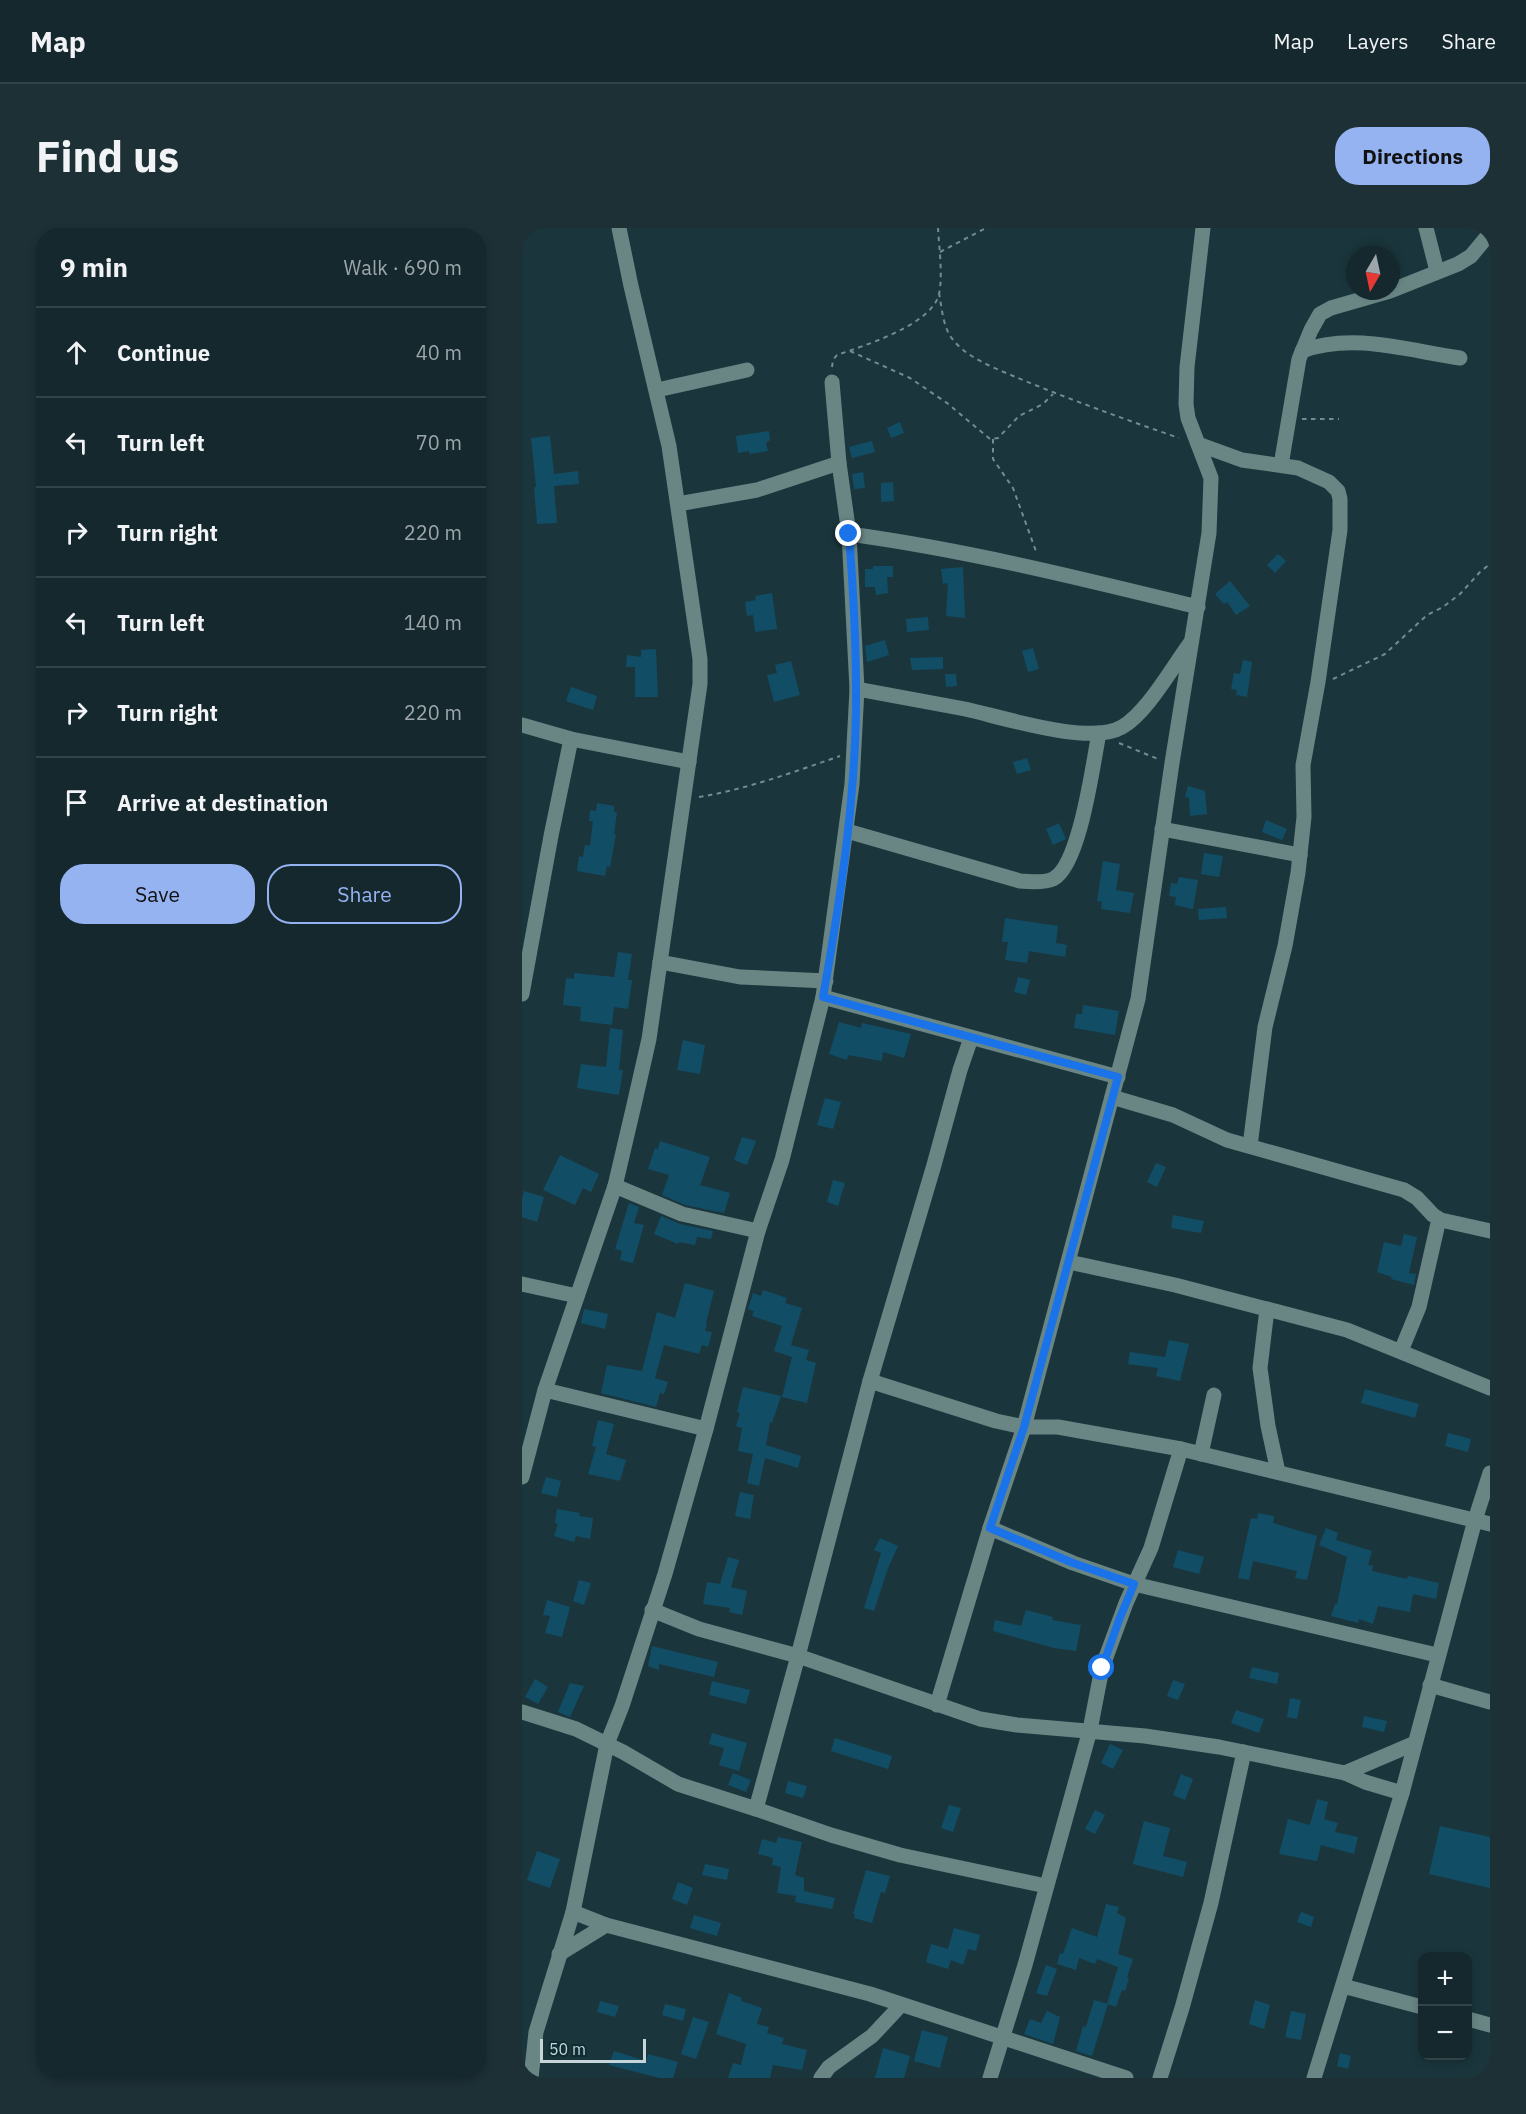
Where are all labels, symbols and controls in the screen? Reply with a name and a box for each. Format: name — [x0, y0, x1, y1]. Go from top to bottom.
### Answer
text: Map — [30, 23, 86, 60]
text: Map — [1274, 27, 1314, 55]
text: Layers — [1347, 27, 1409, 55]
text: Share — [1442, 27, 1496, 55]
button: Directions — [1335, 127, 1490, 185]
text: Find us — [36, 129, 179, 184]
north arrow — [1346, 246, 1400, 300]
text: 9 min — [60, 250, 128, 284]
text: Walk · 690 m — [344, 254, 462, 281]
icon: ahead — [60, 336, 93, 369]
text: Continue — [117, 338, 210, 367]
text: 40 m — [416, 339, 462, 366]
icon: left — [60, 426, 93, 459]
text: Turn left — [117, 428, 205, 457]
text: 70 m — [416, 429, 462, 456]
icon: right — [60, 516, 93, 549]
text: Turn right — [117, 518, 218, 547]
text: 220 m — [404, 519, 462, 546]
route end — [835, 520, 861, 546]
icon: left — [60, 606, 93, 639]
text: Turn left — [117, 608, 205, 637]
text: 140 m — [404, 609, 462, 636]
icon: right — [60, 696, 93, 729]
text: Turn right — [117, 698, 218, 727]
text: 220 m — [404, 699, 462, 726]
icon: arrive — [60, 786, 93, 819]
text: Arrive at destination — [117, 788, 328, 817]
button: Save — [60, 864, 255, 924]
button: Share — [267, 864, 462, 924]
route start — [1088, 1654, 1114, 1680]
map controls — [1418, 1952, 1472, 2060]
button: + — [1418, 1952, 1472, 2006]
button: − — [1418, 2006, 1472, 2060]
scale bar — [540, 2036, 646, 2064]
text: 50 m — [549, 2039, 586, 2059]

